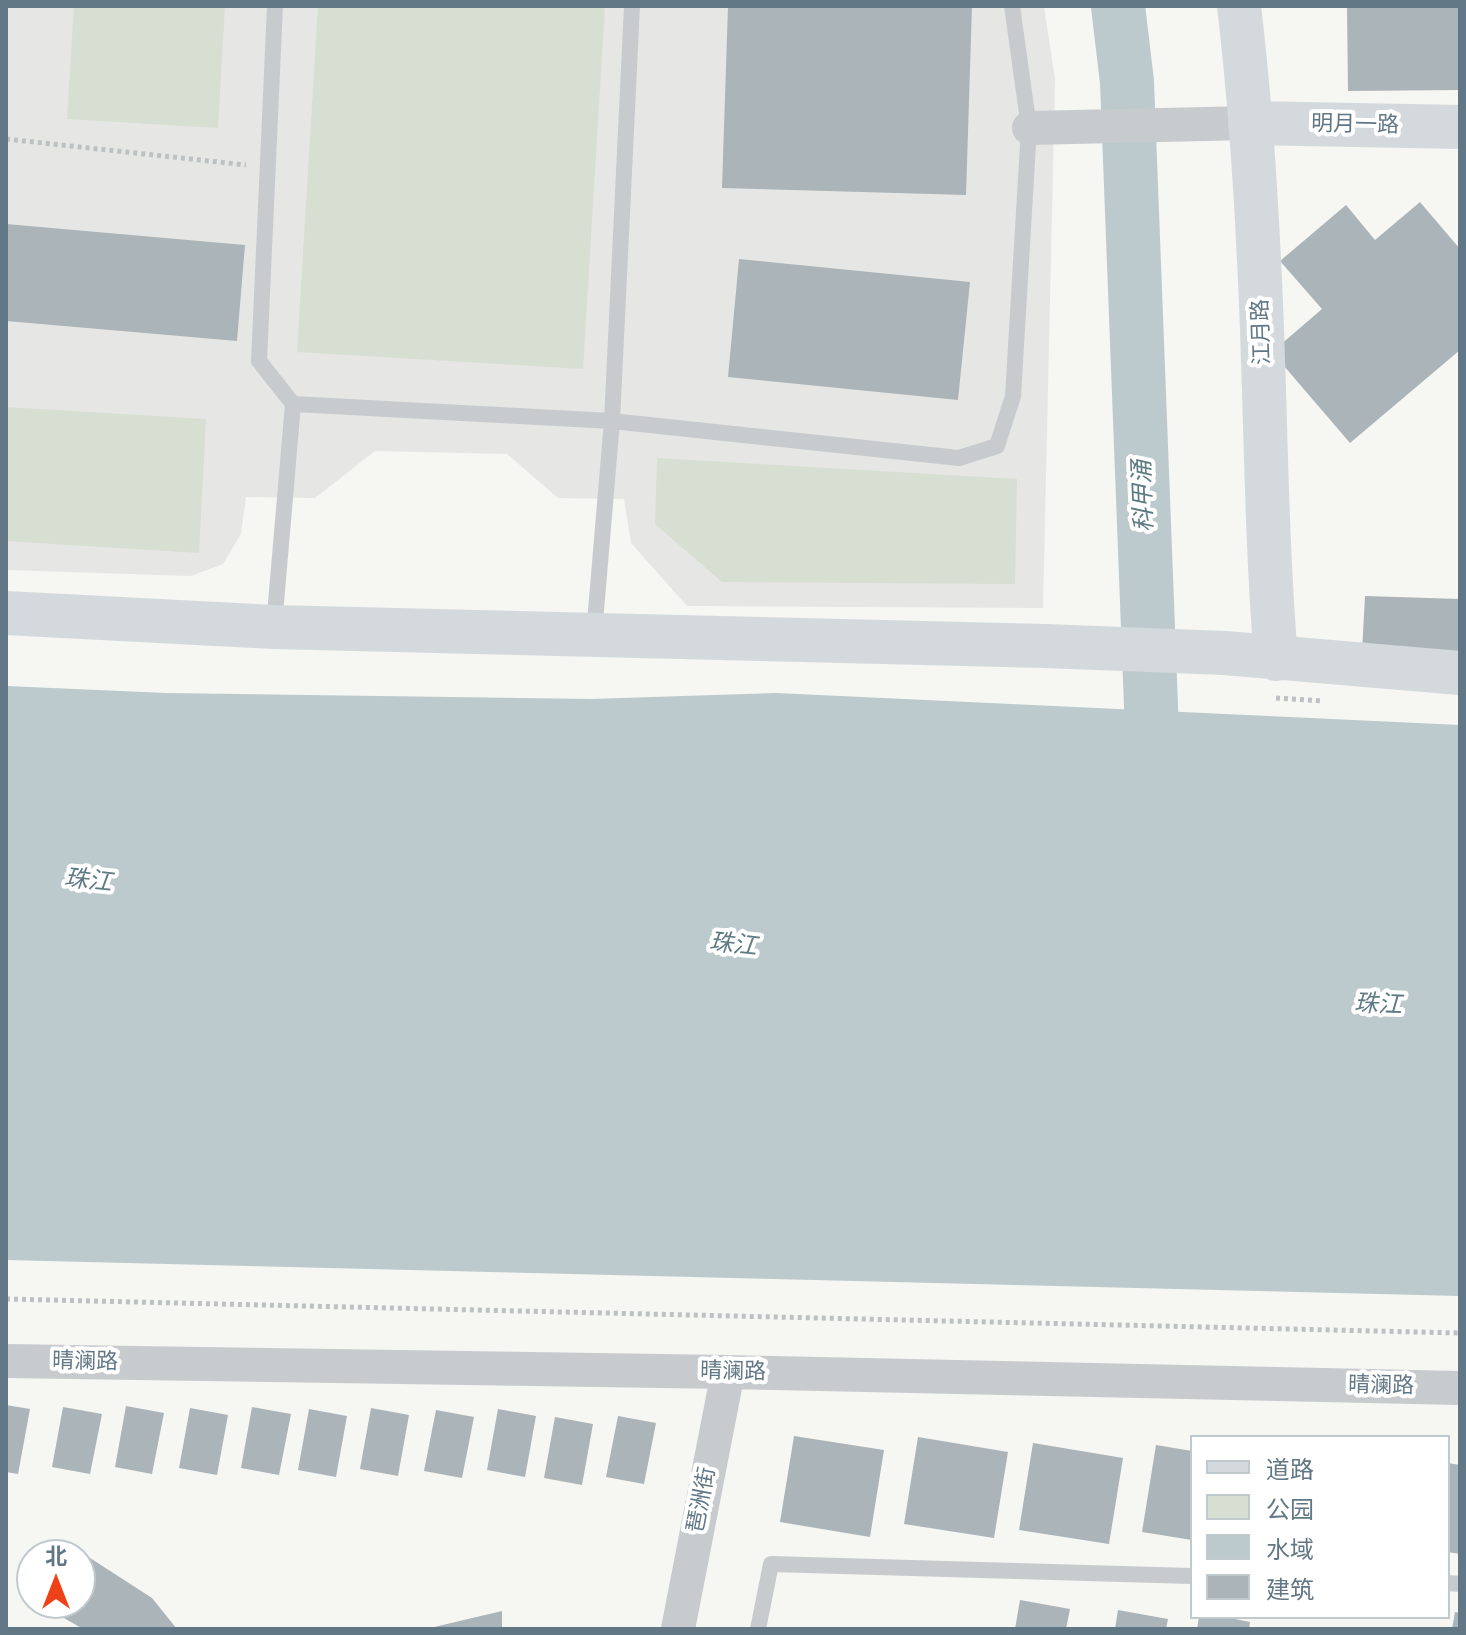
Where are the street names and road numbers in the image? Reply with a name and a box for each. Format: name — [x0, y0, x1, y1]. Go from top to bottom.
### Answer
street label: 明月一路 — [1311, 111, 1399, 139]
street label: 江月路 — [1248, 299, 1276, 365]
street label: 晴澜路 — [52, 1348, 118, 1376]
street label: 晴澜路 — [700, 1358, 766, 1386]
street label: 晴澜路 — [1348, 1372, 1414, 1400]
street label: 琶洲街 — [683, 1465, 721, 1535]

